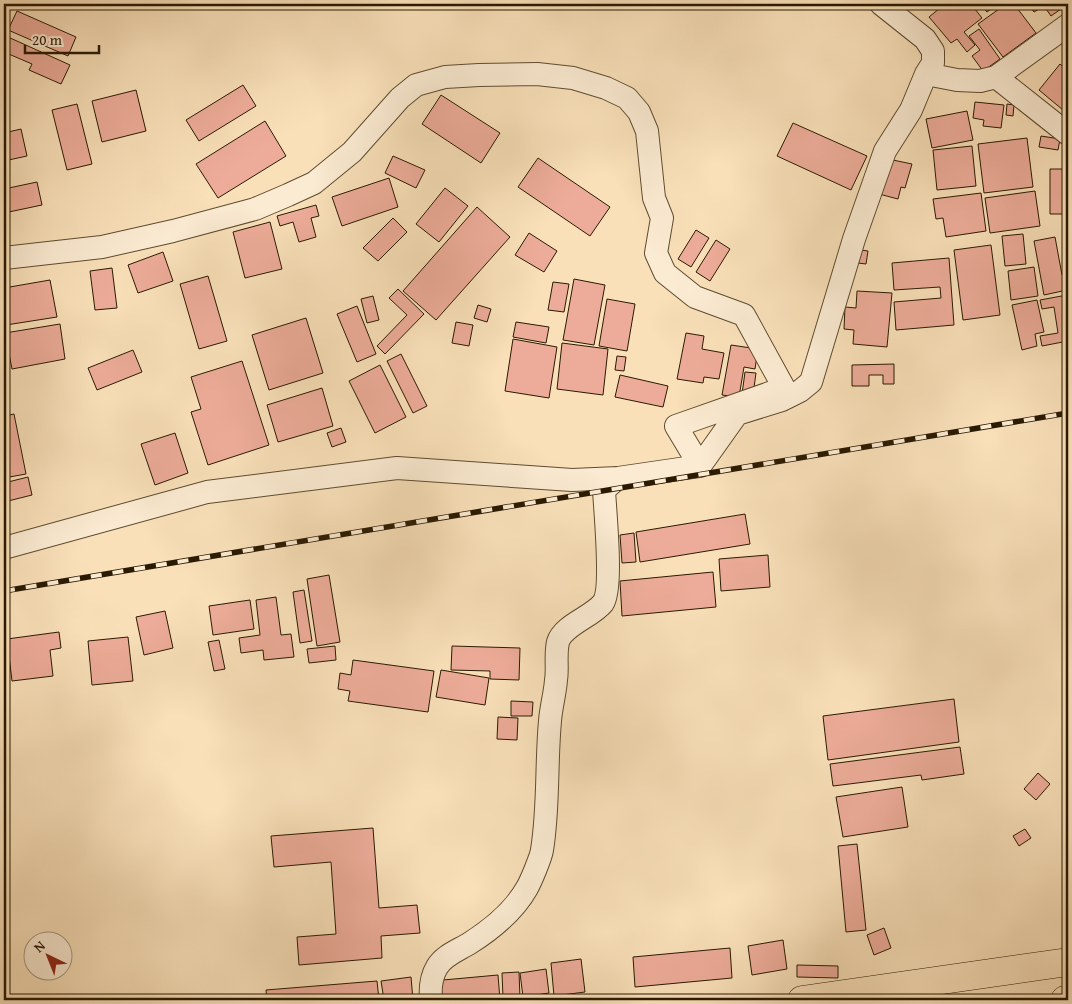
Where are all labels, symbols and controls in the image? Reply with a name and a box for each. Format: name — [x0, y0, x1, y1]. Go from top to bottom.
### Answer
scale bar — [25, 22, 99, 54]
text: 20 m — [32, 29, 63, 50]
north arrow — [22, 932, 72, 982]
text: N — [29, 936, 50, 957]

